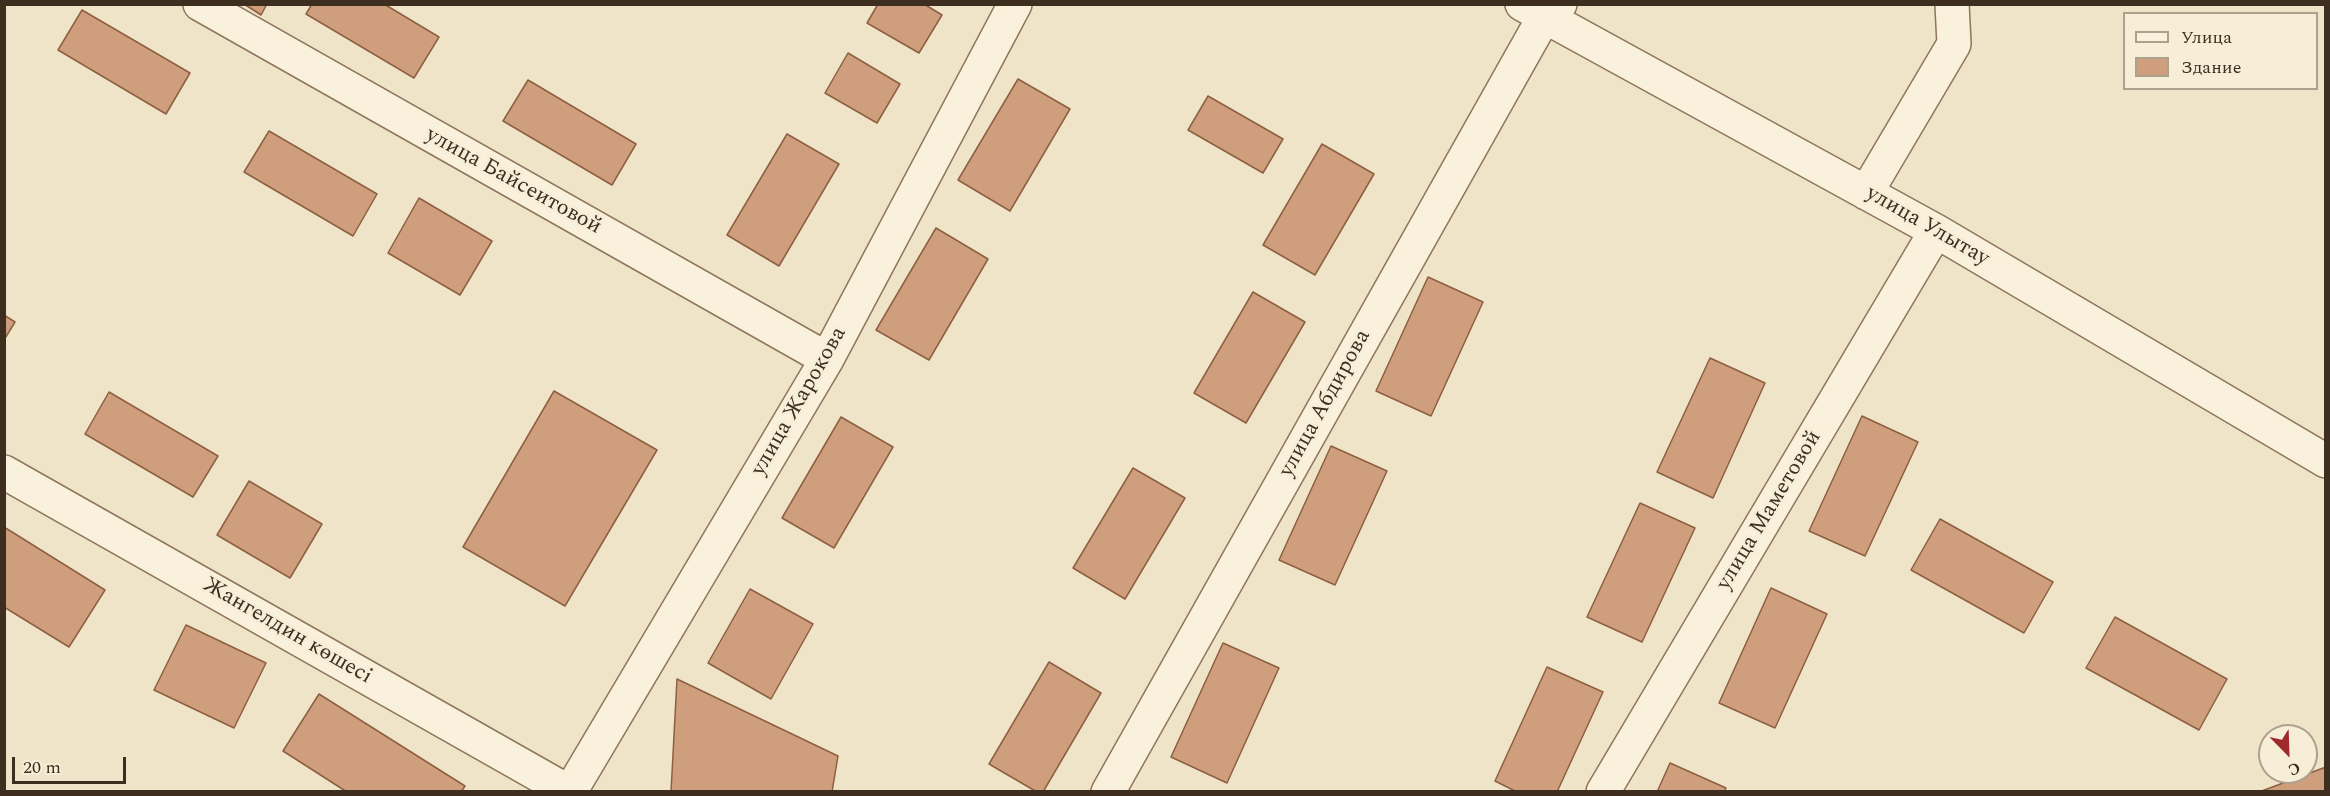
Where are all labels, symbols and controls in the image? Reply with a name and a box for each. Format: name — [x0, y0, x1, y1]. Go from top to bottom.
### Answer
legend — [2123, 12, 2318, 90]
text: Улица — [2181, 24, 2232, 51]
text: Здание — [2181, 54, 2241, 81]
street label: улица Байсеитовой — [420, 123, 606, 241]
street label: улица Улытау — [1860, 181, 1994, 273]
street label: улица Жарокова — [747, 323, 853, 481]
street label: улица Абдирова — [1275, 326, 1377, 482]
street label: улица Маметовой — [1712, 426, 1828, 596]
street label: Жангелдин көшесі — [198, 573, 376, 691]
north arrow — [2258, 724, 2318, 784]
scale bar — [15, 745, 129, 783]
text: 20 m — [23, 754, 61, 781]
text: С — [2284, 755, 2304, 782]

